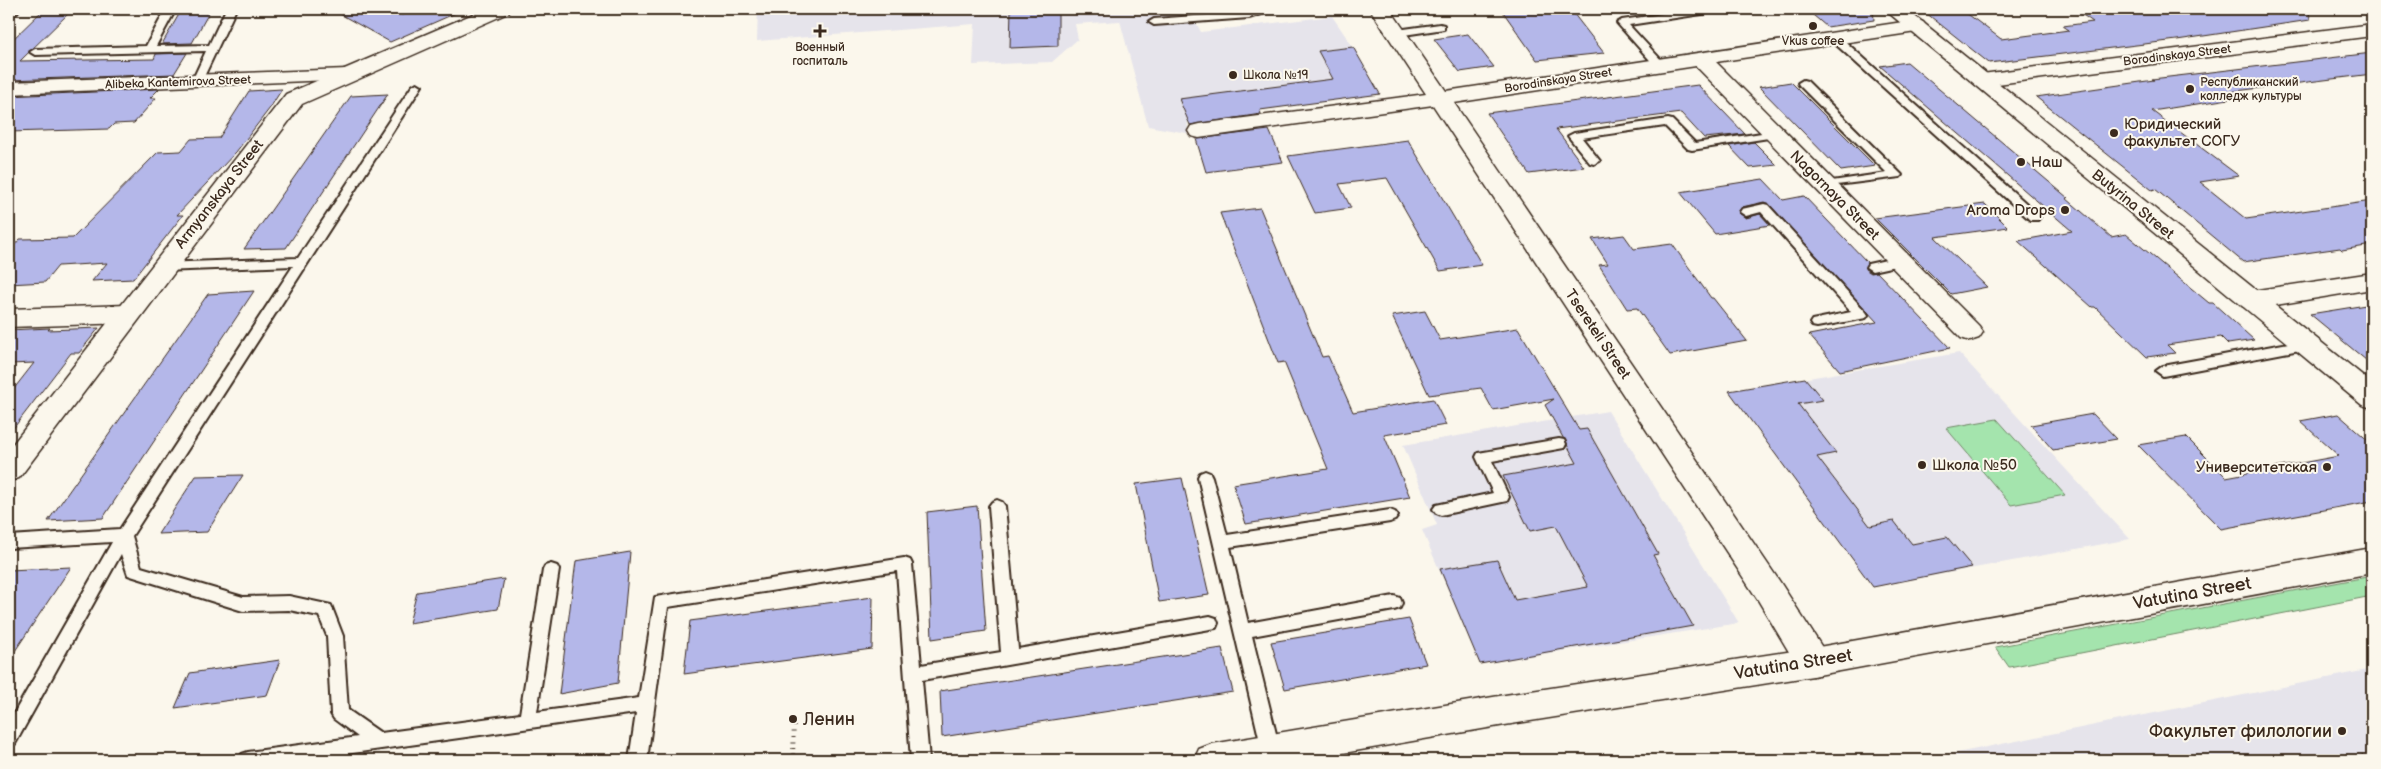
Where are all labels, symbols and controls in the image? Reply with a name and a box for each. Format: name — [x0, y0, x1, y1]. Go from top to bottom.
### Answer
marker: Vkus coffee — [1807, 20, 1819, 32]
marker: Военный госпиталь — [813, 24, 827, 38]
place label: Vkus coffee — [1782, 34, 1844, 49]
place label: Военный госпиталь — [792, 40, 848, 69]
street label: Borodinskaya Street — [2122, 41, 2232, 70]
street label: Borodinskaya Street — [1503, 65, 1613, 96]
place label: Школа №19 — [1243, 68, 1309, 83]
marker: Школа №19 — [1227, 69, 1239, 81]
street label: Alibeka Kantemirova Street — [105, 72, 252, 93]
place label: Республиканский колледж культуры — [2200, 75, 2302, 104]
marker: Республиканский колледж культуры — [2184, 83, 2196, 95]
place label: Юридический факультет СОГУ — [2124, 115, 2241, 151]
marker: Юридический факультет СОГУ — [2108, 127, 2120, 139]
street label: Armyanskaya Street — [171, 136, 268, 253]
street label: Nagornaya Street — [1786, 147, 1884, 244]
place label: Наш — [2031, 153, 2063, 172]
marker: Наш — [2015, 156, 2027, 168]
street label: Butyrina Street — [2088, 165, 2178, 244]
place label: Aroma Drops — [1967, 201, 2056, 220]
marker: Aroma Drops — [2059, 204, 2071, 216]
street label: Tsereteli Street — [1561, 286, 1635, 383]
place label: Школа №50 — [1932, 456, 2017, 475]
place label: Университетская — [2196, 458, 2317, 477]
marker: Школа №50 — [1916, 459, 1928, 471]
marker: Университетская — [2321, 461, 2333, 473]
street label: Vatutina Street — [2131, 573, 2253, 614]
street label: Vatutina Street — [1732, 645, 1854, 684]
place label: Ленин — [802, 709, 855, 730]
marker: Ленин — [787, 713, 799, 725]
place label: Факультет филологии — [2149, 721, 2332, 742]
marker: Факультет филологии — [2336, 725, 2348, 737]

